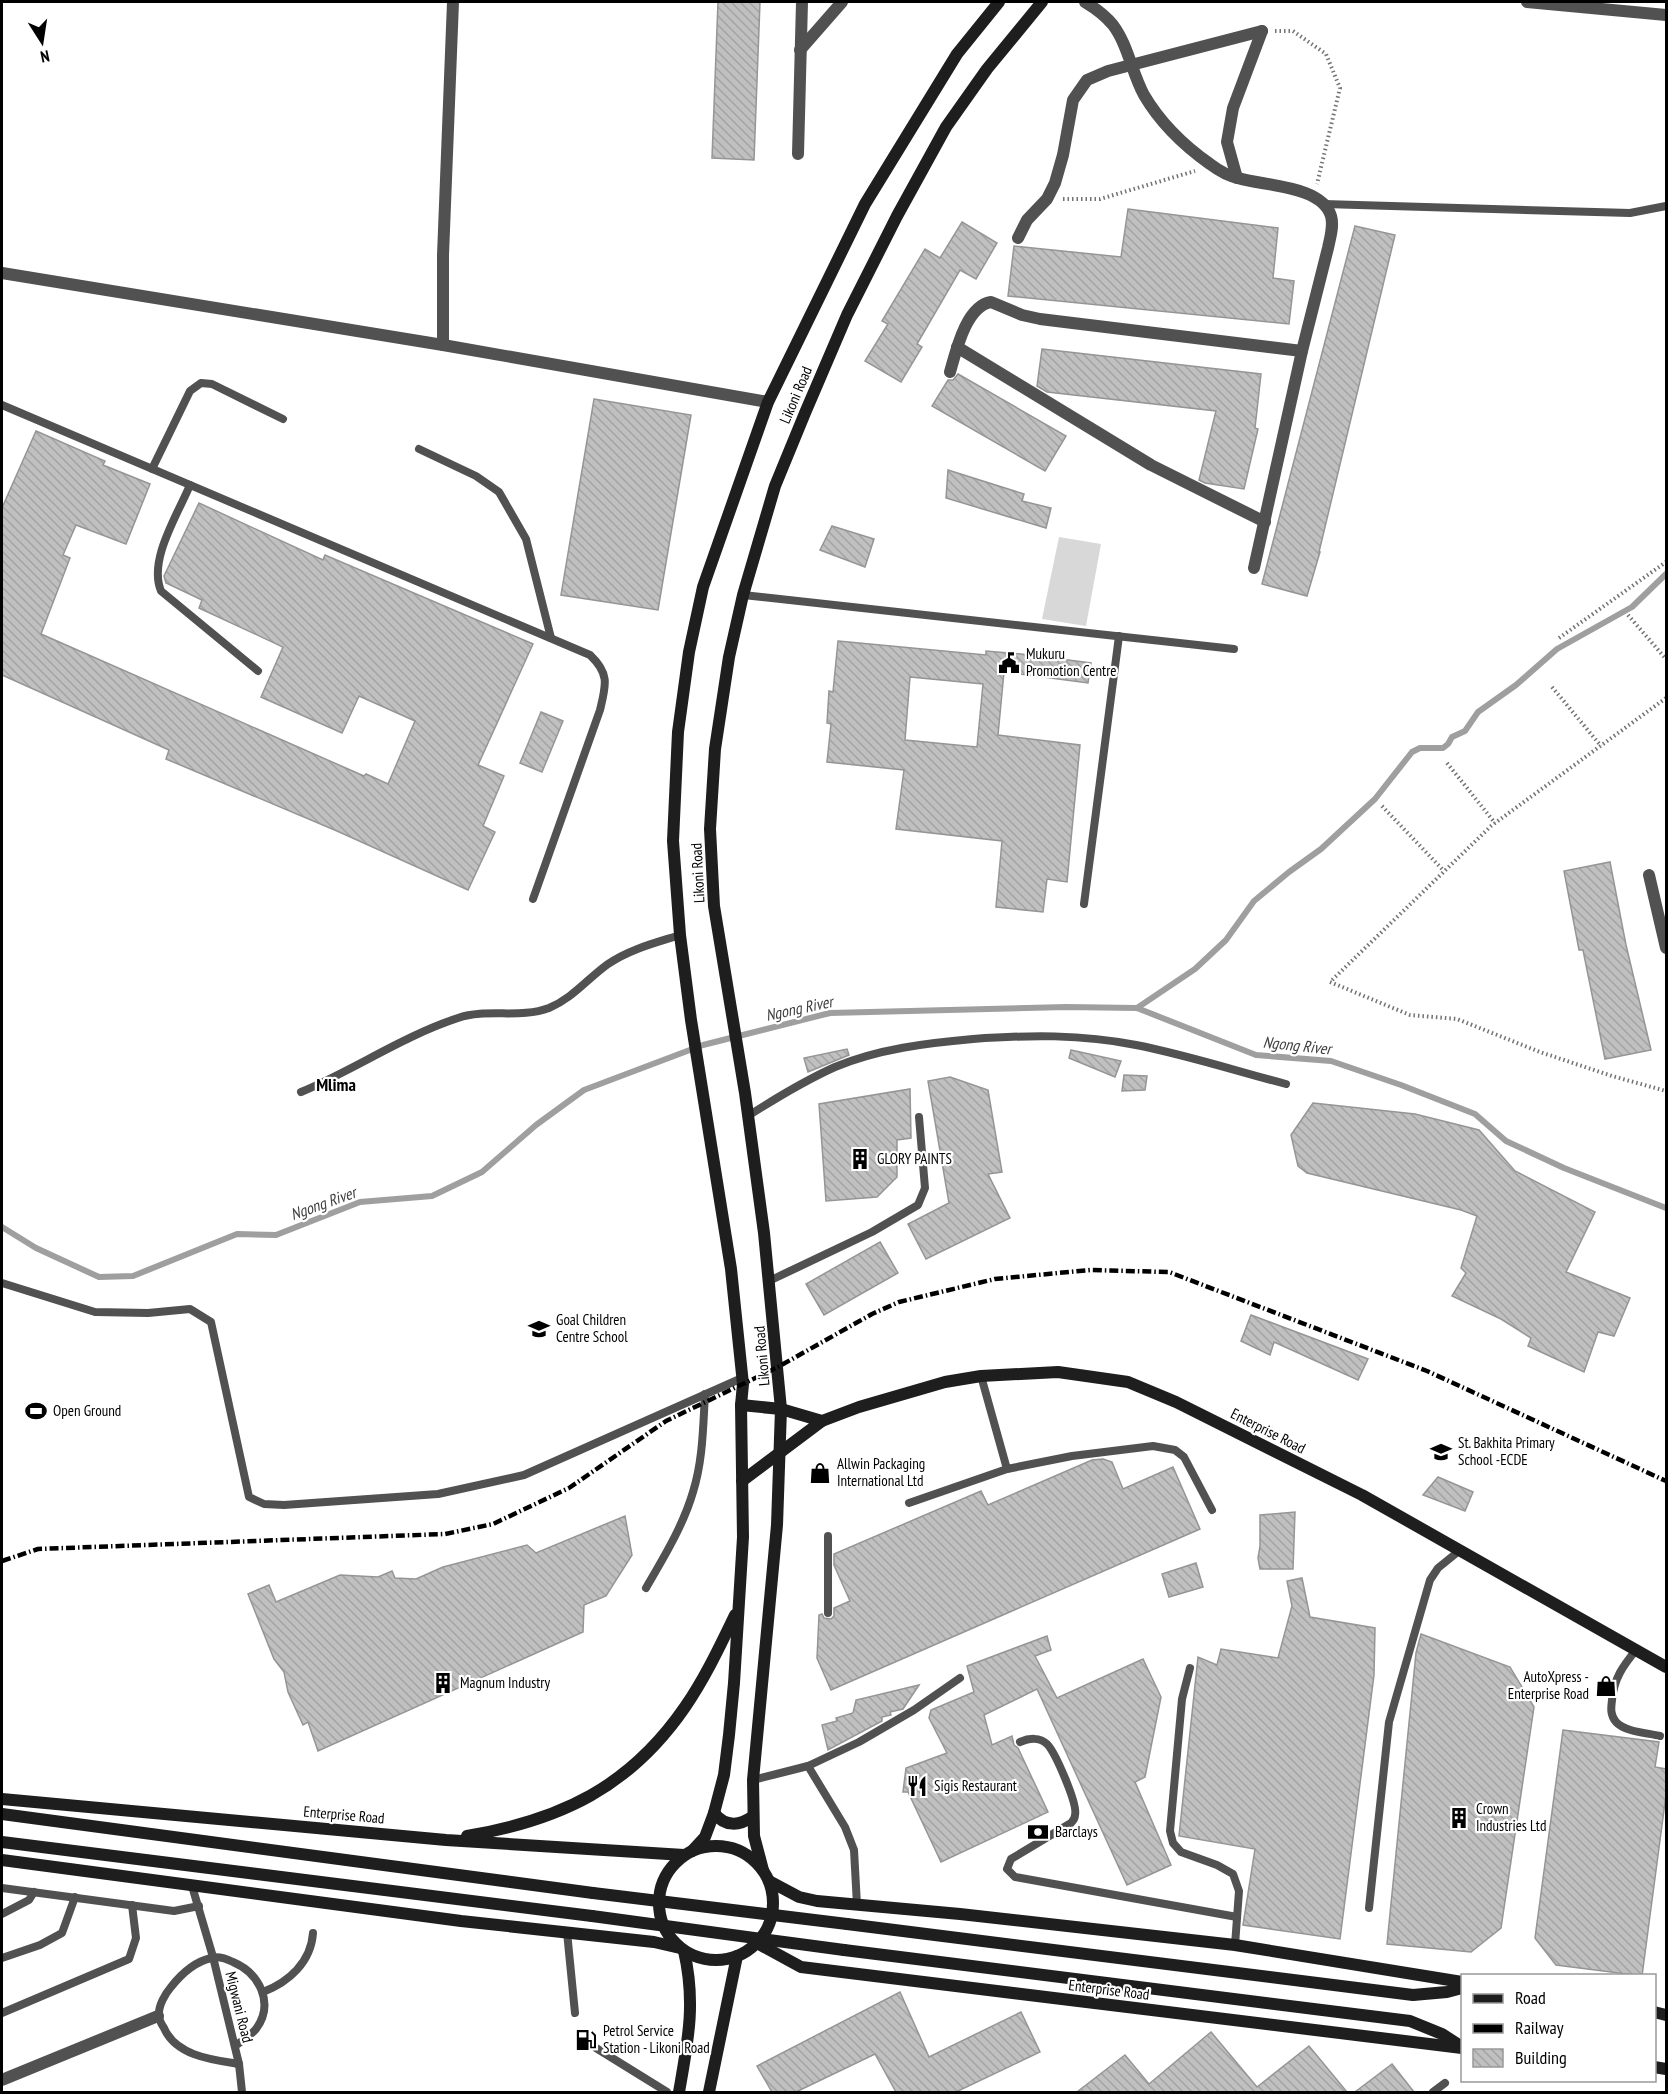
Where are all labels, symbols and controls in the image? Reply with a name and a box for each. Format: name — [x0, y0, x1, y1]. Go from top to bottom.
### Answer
north arrow — [12, 12, 72, 72]
text: N — [39, 46, 51, 67]
street label: Likoni Road — [775, 363, 816, 426]
place label: Mukuru Promotion Centre — [1026, 644, 1116, 680]
public building icon: Mukuru Promotion Centre — [997, 651, 1021, 675]
street label: Likoni Road — [686, 842, 709, 904]
water label: Ngong River — [764, 991, 837, 1025]
water label: Ngong River — [1262, 1031, 1335, 1059]
district label: Mlima — [316, 1073, 356, 1096]
building icon: GLORY PAINTS — [848, 1147, 872, 1171]
place label: GLORY PAINTS — [877, 1149, 952, 1168]
water label: Ngong River — [288, 1181, 361, 1224]
place label: Goal Children Centre School — [556, 1310, 628, 1346]
school or university icon: Goal Children Centre School — [527, 1317, 551, 1341]
street label: Likoni Road — [749, 1325, 774, 1387]
sports icon: Open Ground — [24, 1399, 48, 1423]
place label: Open Ground — [53, 1401, 121, 1420]
street label: Enterprise Road — [1228, 1404, 1309, 1457]
place label: St. Bakhita Primary School -ECDE — [1458, 1433, 1555, 1469]
school or university icon: St. Bakhita Primary School -ECDE — [1429, 1440, 1453, 1464]
place label: Allwin Packaging International Ltd — [837, 1454, 925, 1490]
shop icon: Allwin Packaging International Ltd — [808, 1461, 832, 1485]
place label: AutoXpress - Enterprise Road — [1508, 1667, 1589, 1703]
building icon: Magnum Industry — [431, 1671, 455, 1695]
place label: Magnum Industry — [460, 1673, 550, 1692]
shop icon: AutoXpress - Enterprise Road — [1594, 1674, 1618, 1698]
restaurant icon: Sigis Restaurant — [905, 1774, 929, 1798]
place label: Sigis Restaurant — [934, 1776, 1017, 1795]
place label: Crown Industries Ltd — [1476, 1799, 1546, 1835]
street label: Enterprise Road — [303, 1801, 385, 1828]
building icon: Crown Industries Ltd — [1447, 1806, 1471, 1830]
bank icon: Barclays — [1026, 1820, 1050, 1844]
place label: Barclays — [1055, 1822, 1098, 1841]
street label: Migwani Road — [221, 1969, 258, 2044]
legend — [1461, 1974, 1656, 2082]
street label: Enterprise Road — [1068, 1975, 1151, 2004]
text: Road — [1515, 1986, 1546, 2009]
text: Railway — [1515, 2016, 1564, 2039]
place label: Petrol Service Station - Likoni Road — [603, 2021, 710, 2057]
fuel station icon: Petrol Service Station - Likoni Road — [574, 2028, 598, 2052]
text: Building — [1515, 2046, 1567, 2069]

